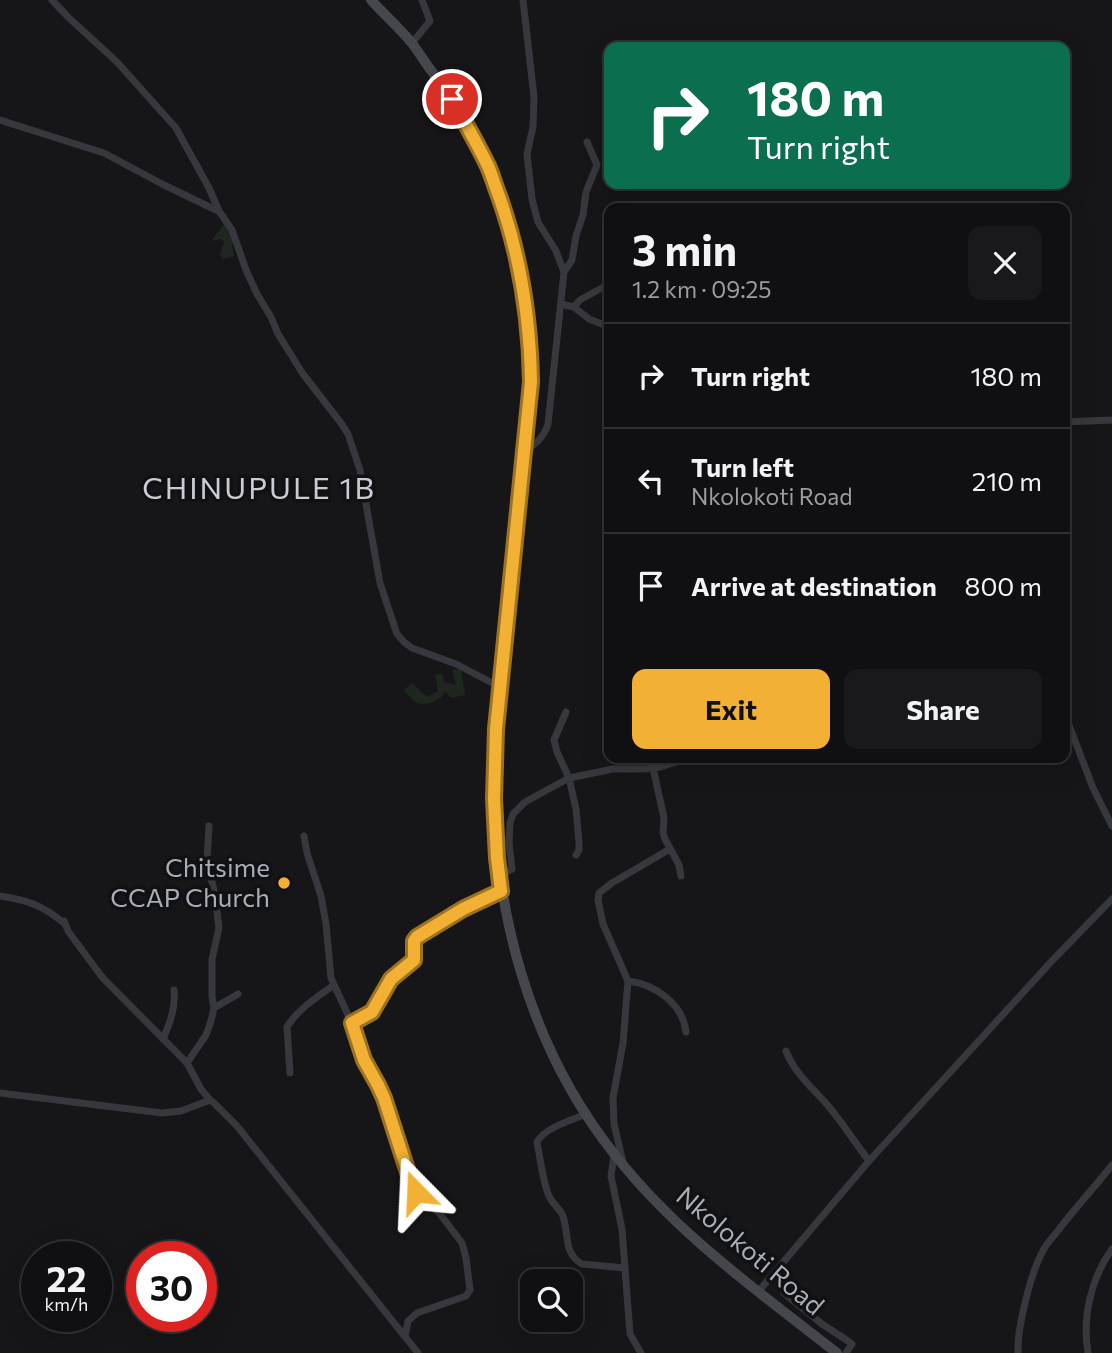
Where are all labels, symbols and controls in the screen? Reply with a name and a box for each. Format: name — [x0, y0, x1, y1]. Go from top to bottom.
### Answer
text: 180 m — [747, 66, 884, 126]
pin — [422, 69, 482, 129]
icon: right — [632, 70, 723, 161]
icon: arrive — [433, 80, 471, 118]
text: Turn right — [747, 126, 890, 166]
text: 3 min — [632, 223, 737, 275]
button: close — [968, 226, 1042, 300]
text: 1.2 km · 09:25 — [632, 275, 772, 303]
icon: right — [632, 357, 670, 395]
text: Turn right — [691, 360, 810, 391]
text: 180 m — [970, 360, 1042, 391]
text: Turn left — [691, 451, 794, 482]
icon: left — [632, 462, 670, 500]
text: 210 m — [972, 465, 1042, 496]
district label: CHINUPULE 1B — [142, 468, 376, 505]
text: Nkolokoti Road — [691, 482, 853, 510]
icon: arrive — [632, 567, 670, 605]
text: Arrive at destination — [691, 570, 937, 601]
text: 800 m — [965, 570, 1042, 601]
button: Exit — [632, 669, 830, 749]
button: Share — [844, 669, 1042, 749]
place label: Chitsime CCAP Church — [110, 851, 270, 912]
marker: Chitsime CCAP Church — [276, 875, 292, 891]
position arrow — [379, 1155, 453, 1229]
street label: Nkolokoti Road — [671, 1179, 831, 1320]
speed limit sign: 30 — [126, 1241, 217, 1332]
text: 22 — [47, 1256, 86, 1299]
map controls — [520, 1269, 583, 1332]
button: search — [520, 1269, 583, 1332]
text: km/h — [45, 1293, 88, 1315]

